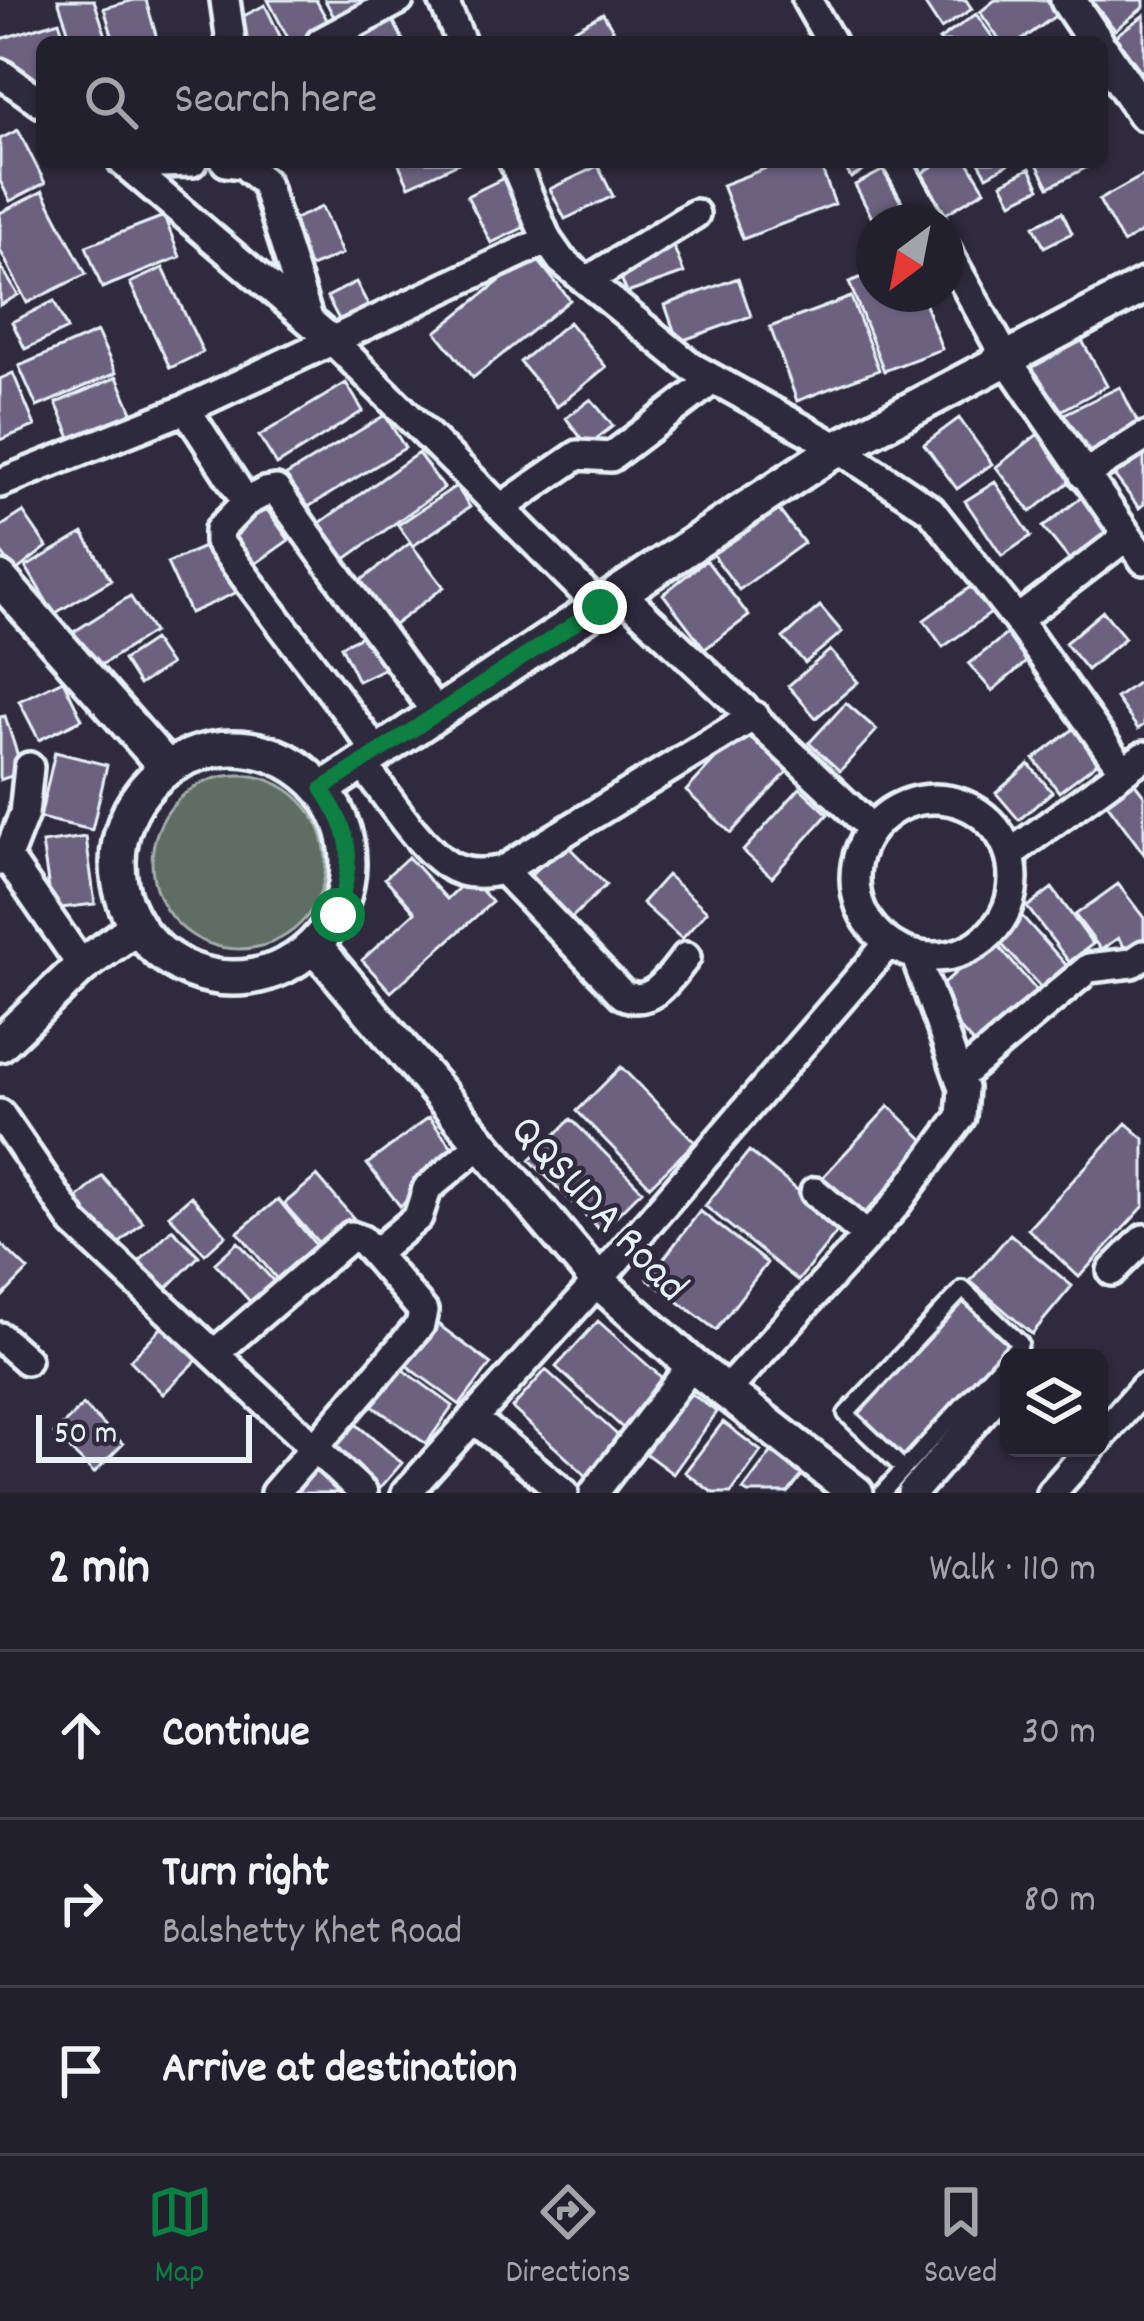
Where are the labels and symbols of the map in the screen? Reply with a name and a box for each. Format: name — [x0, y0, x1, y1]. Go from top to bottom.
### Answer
north arrow — [856, 204, 964, 312]
route end — [573, 580, 627, 634]
route start — [311, 888, 365, 942]
street label: QQSUDA Road — [493, 1103, 701, 1319]
scale bar — [36, 1409, 252, 1462]

